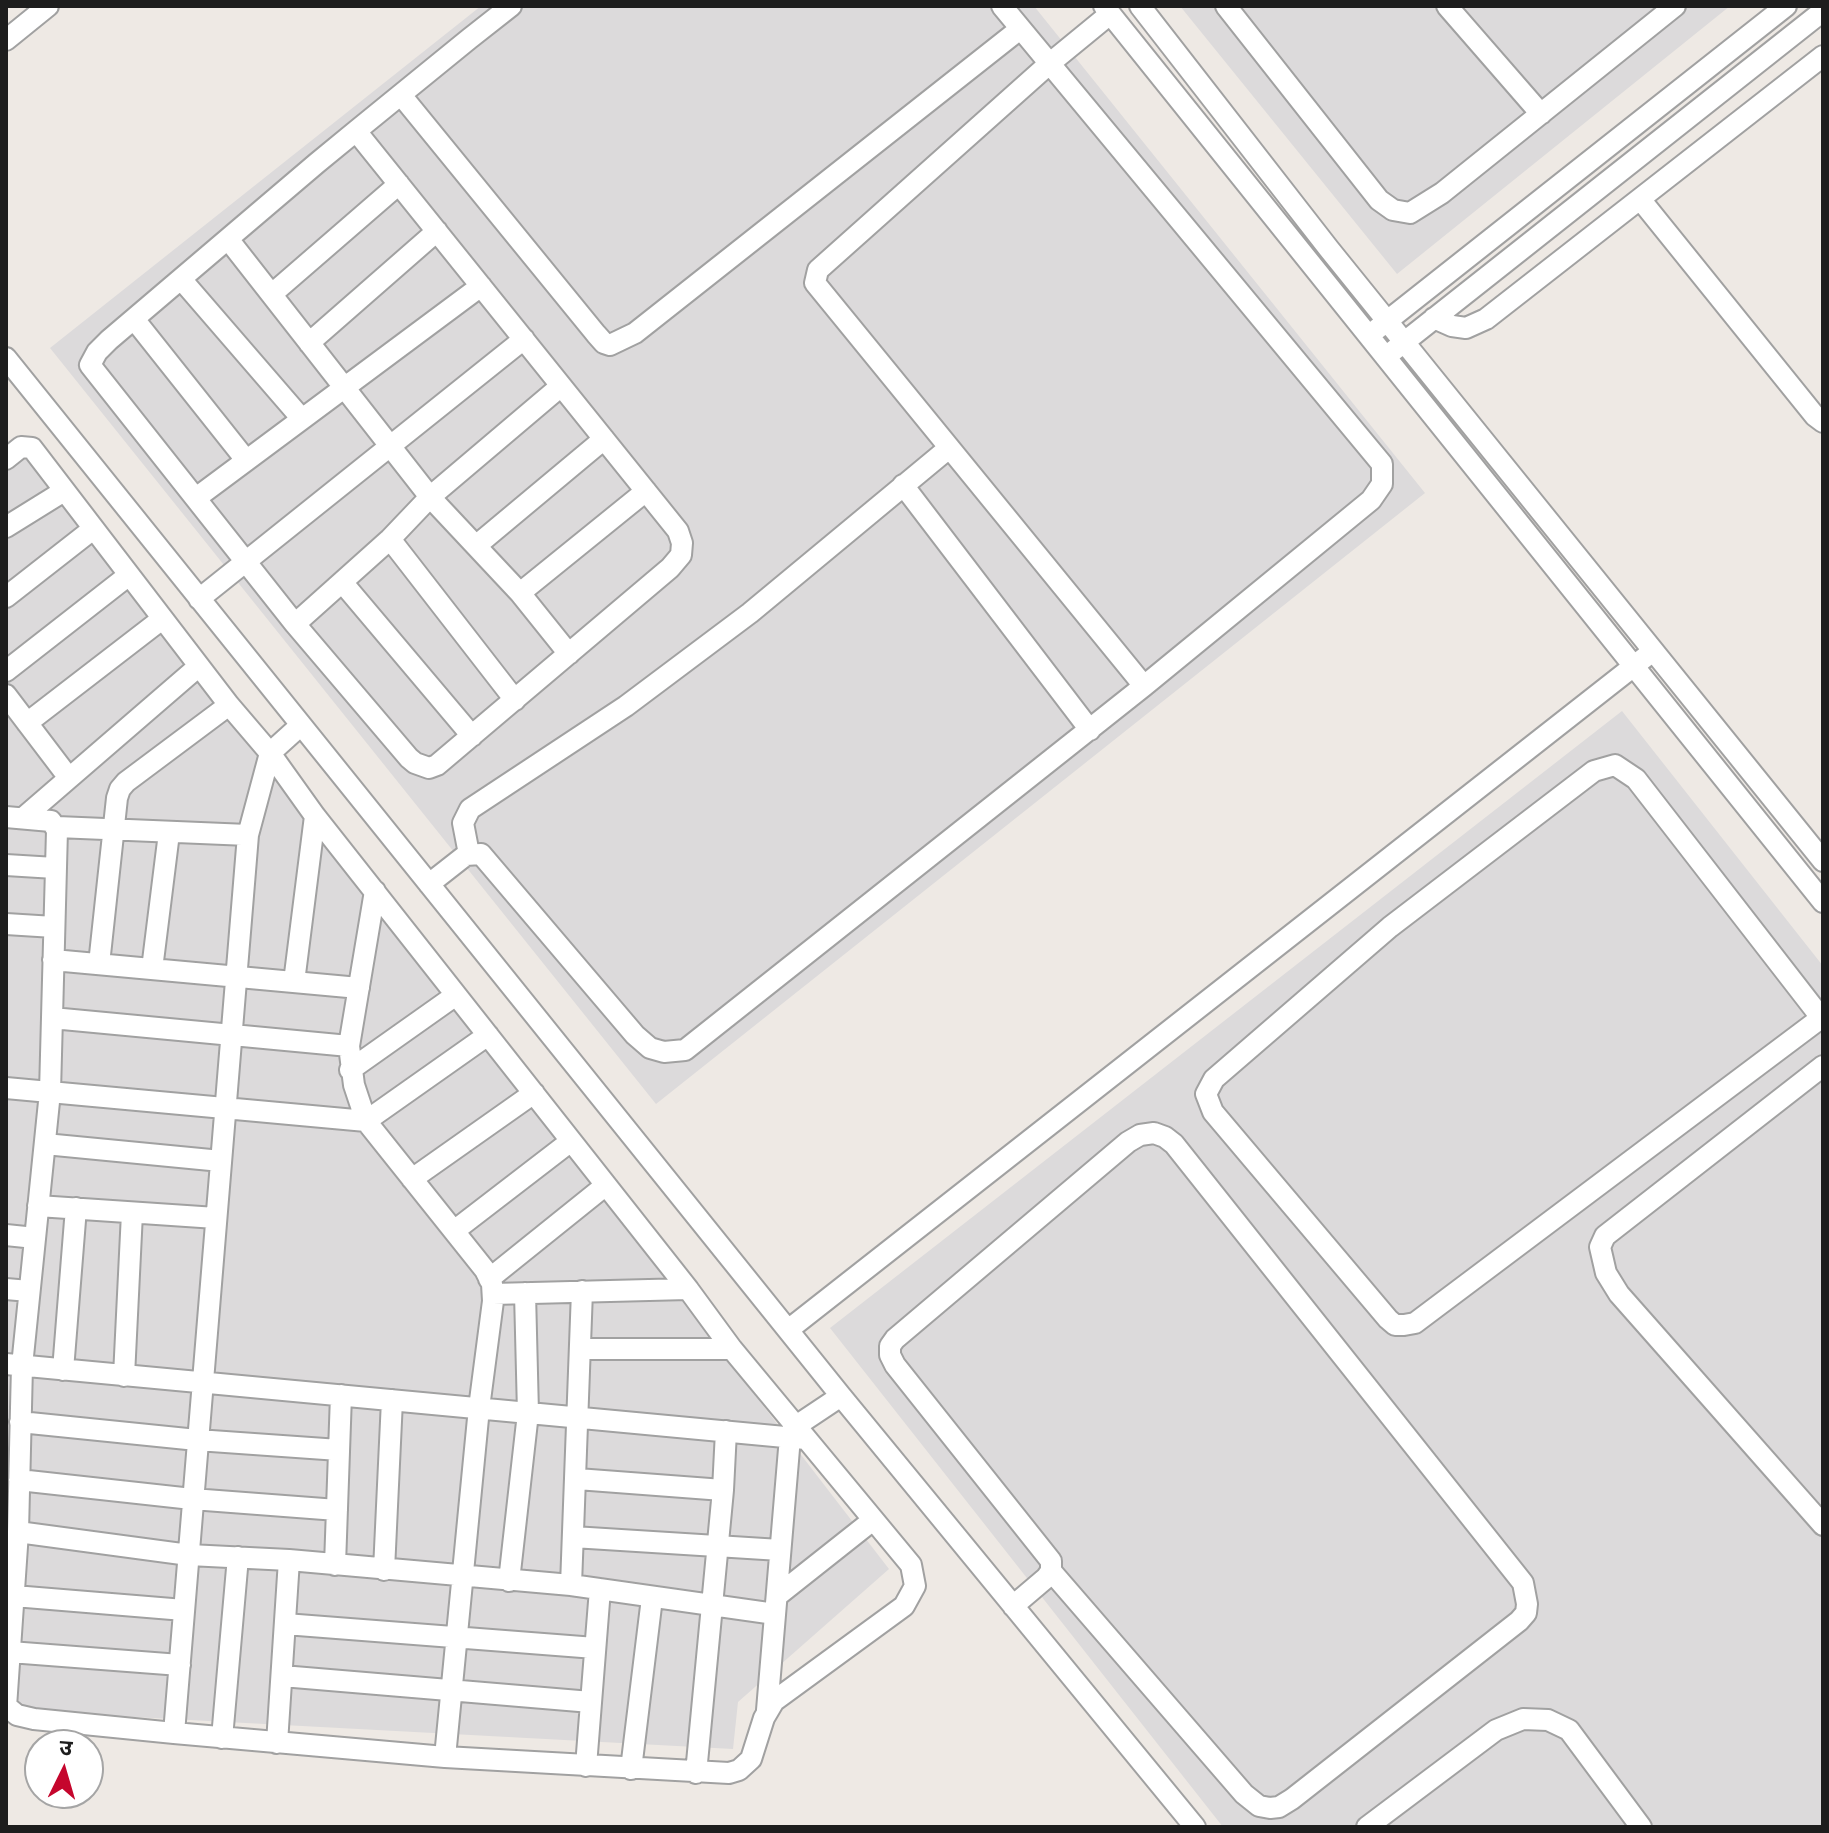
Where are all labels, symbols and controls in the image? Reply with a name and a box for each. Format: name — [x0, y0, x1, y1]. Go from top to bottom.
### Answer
north arrow — [24, 1729, 104, 1809]
text: उ — [58, 1734, 73, 1761]

